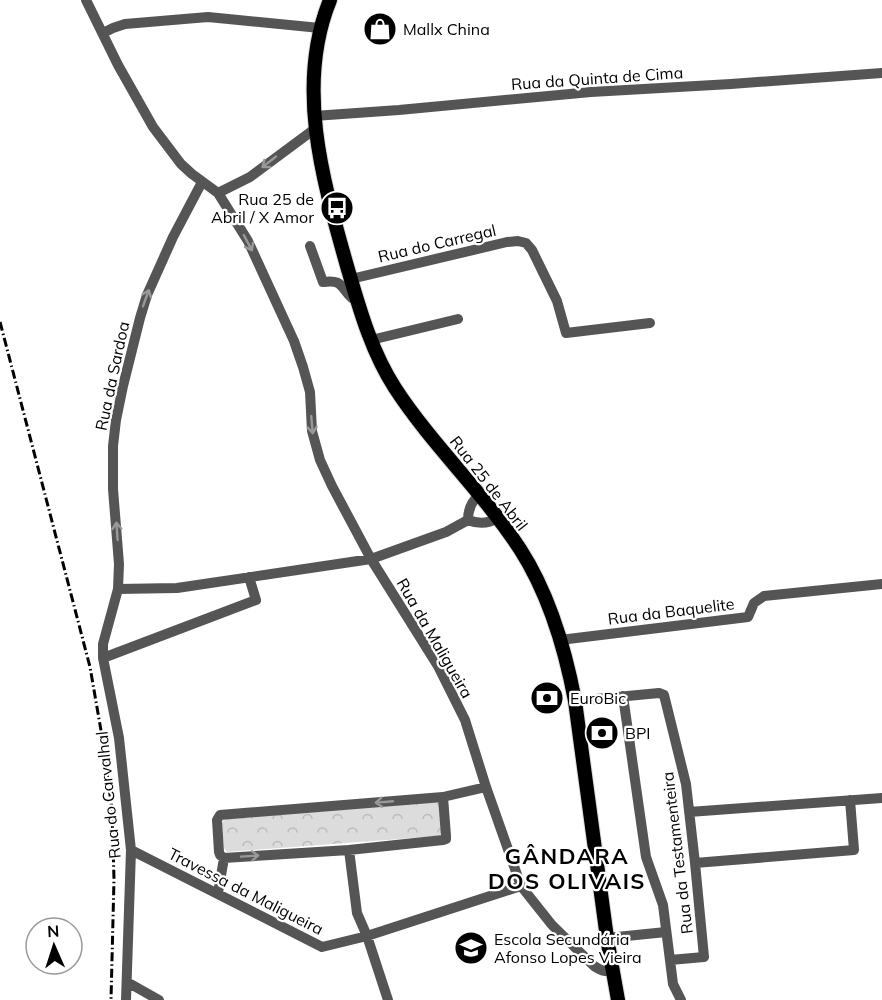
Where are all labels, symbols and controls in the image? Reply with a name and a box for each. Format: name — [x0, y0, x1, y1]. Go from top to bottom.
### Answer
shop icon: Mallx China — [362, 11, 398, 47]
place label: Mallx China — [403, 19, 490, 39]
street label: Rua da Quinta de Cima — [510, 62, 684, 94]
one-way arrow — [261, 156, 277, 169]
place label: Rua 25 de Abril / X Amor — [211, 189, 314, 227]
bus stop icon: Rua 25 de Abril / X Amor — [319, 190, 355, 226]
street label: Rua do Carregal — [376, 220, 498, 266]
one-way arrow — [242, 234, 254, 251]
one-way arrow — [142, 289, 153, 308]
street label: Rua da Sardoa — [91, 320, 133, 432]
one-way arrow — [307, 415, 318, 435]
street label: Rua 25 de Abril — [446, 432, 532, 534]
one-way arrow — [111, 522, 122, 542]
street label: Rua da Maligueira — [393, 574, 477, 702]
street label: Rua da Baquelite — [607, 593, 735, 629]
bank icon: EuroBic — [529, 680, 565, 716]
place label: EuroBic — [570, 688, 626, 708]
bank icon: BPI — [584, 715, 620, 751]
place label: BPI — [625, 723, 650, 743]
street label: Rua do Carvalhal — [91, 730, 125, 860]
street label: Rua da Testamenteira — [657, 771, 697, 935]
one-way arrow — [375, 797, 395, 808]
district label: GÂNDARA DOS OLIVAIS — [488, 842, 646, 895]
street label: Travessa da Maligueira — [165, 843, 327, 939]
one-way arrow — [239, 851, 259, 862]
north arrow — [24, 916, 84, 976]
text: N — [47, 921, 60, 941]
place label: Escola Secundária Afonso Lopes Vieira — [494, 929, 642, 967]
school or university icon: Escola Secundária Afonso Lopes Vieira — [453, 930, 489, 966]

